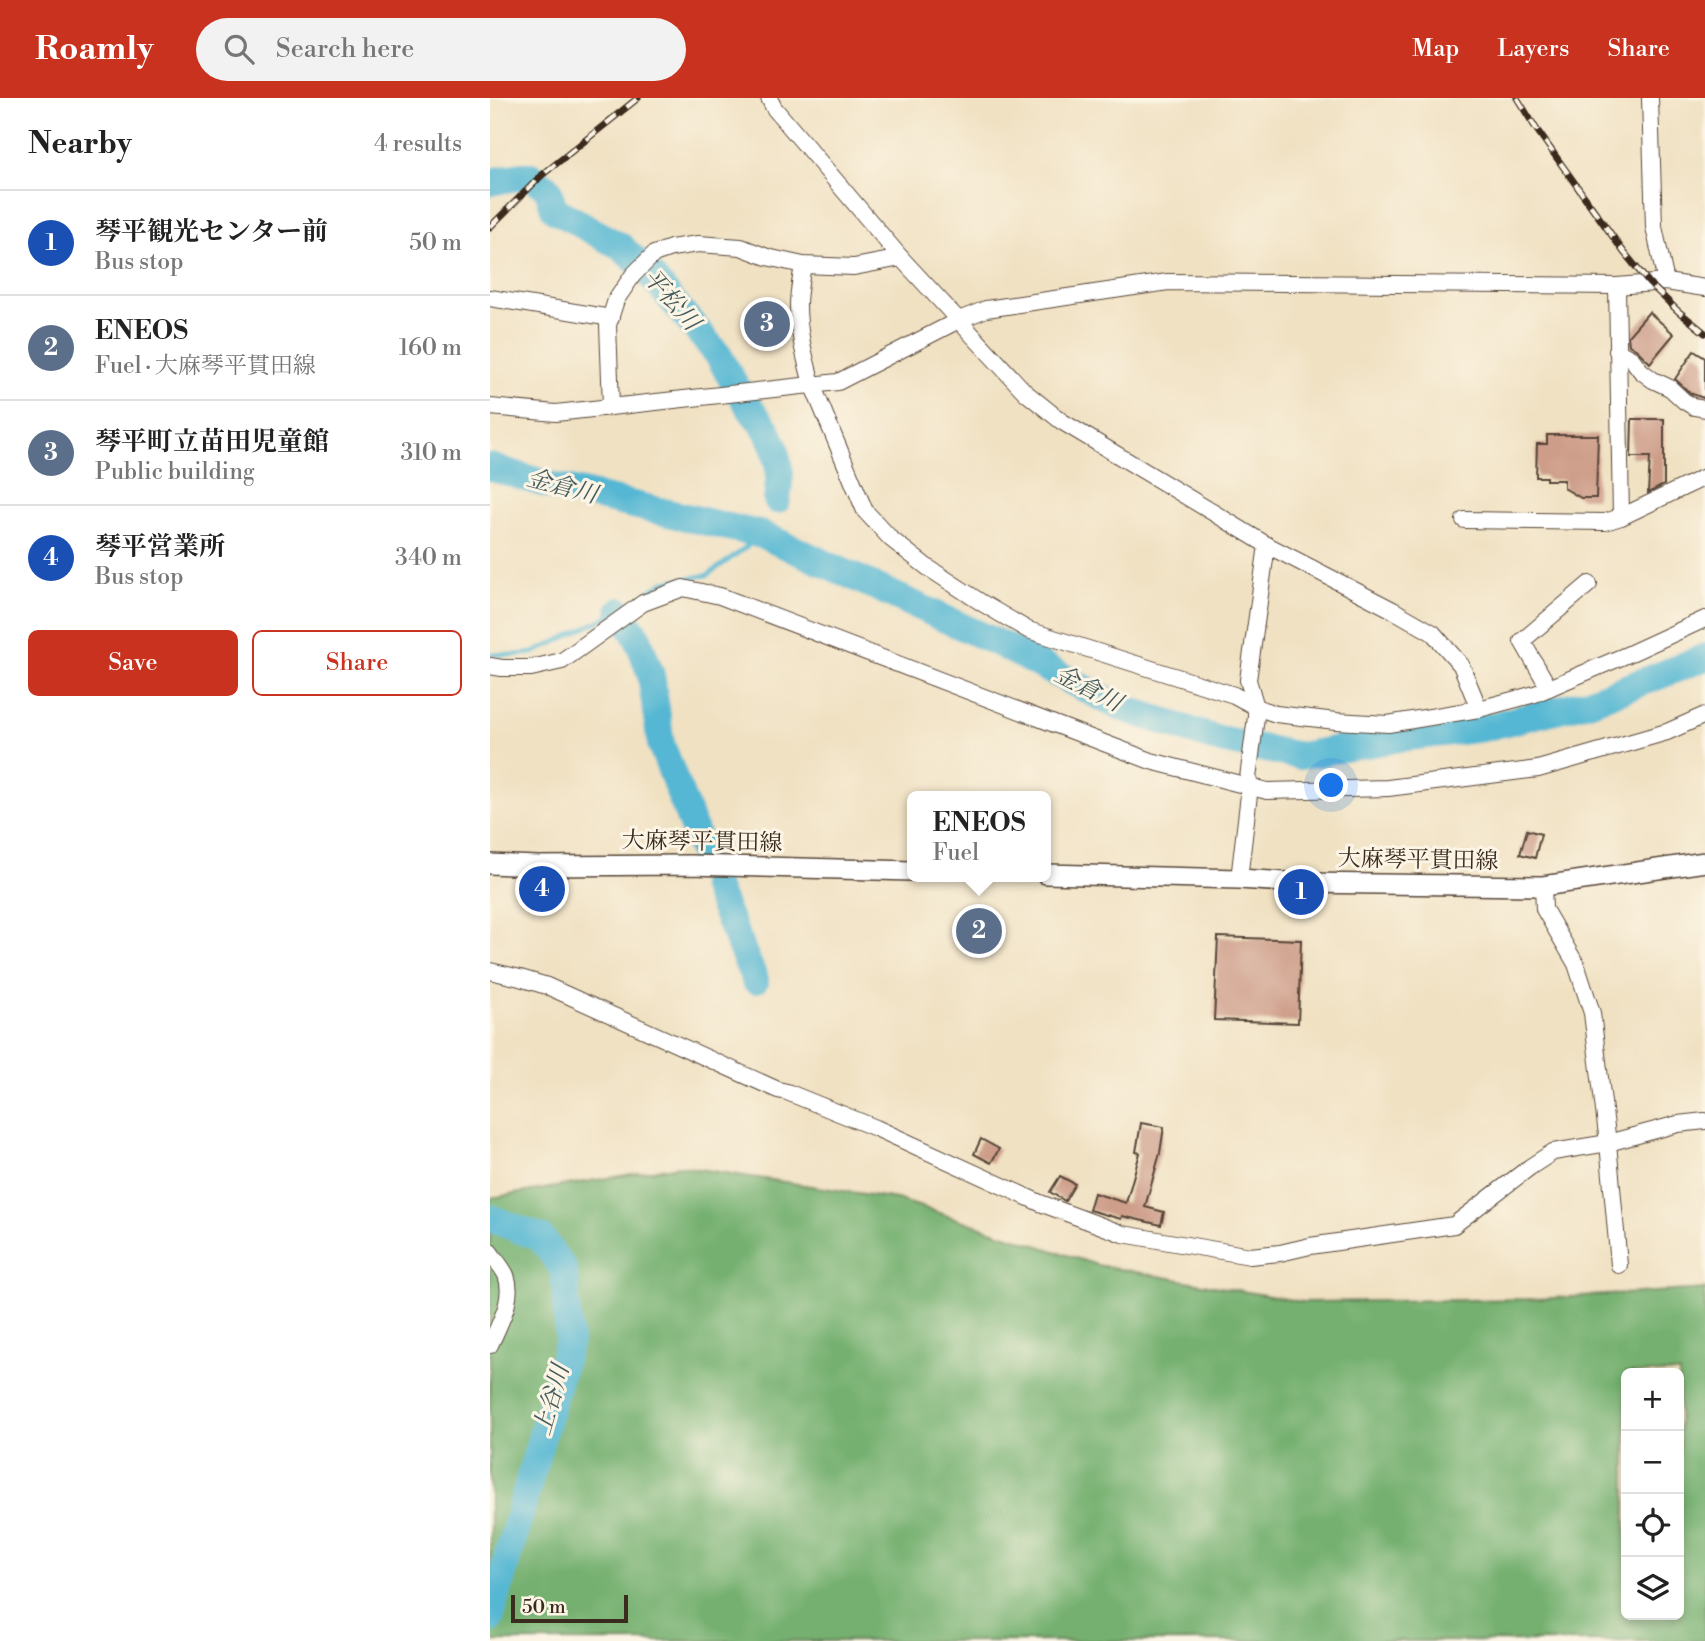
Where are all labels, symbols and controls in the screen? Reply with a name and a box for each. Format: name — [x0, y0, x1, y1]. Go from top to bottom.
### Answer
search box — [196, 18, 686, 81]
text: Roamly — [35, 29, 154, 70]
icon: search — [220, 30, 258, 68]
text: Search here — [276, 33, 414, 65]
text: Map — [1412, 34, 1459, 64]
text: Layers — [1497, 34, 1569, 64]
text: Share — [1607, 34, 1670, 64]
text: Nearby — [28, 125, 132, 163]
text: 4 results — [374, 130, 462, 158]
text: 琴平観光センター前 — [95, 216, 328, 248]
text: 1 — [45, 229, 57, 257]
text: 50 m — [409, 229, 462, 257]
text: Bus stop — [95, 248, 183, 276]
water label: 平松川 — [636, 263, 708, 339]
pin: 3 — [744, 298, 790, 350]
text: ENEOS — [95, 315, 188, 347]
text: 2 — [44, 334, 58, 362]
text: 160 m — [399, 334, 462, 362]
text: Fuel · 大麻琴平貫田線 — [95, 352, 316, 380]
text: 琴平町立苗田児童館 — [95, 426, 329, 458]
text: 3 — [44, 439, 58, 467]
text: 310 m — [401, 439, 462, 467]
text: Public building — [95, 458, 255, 486]
water label: 金倉川 — [523, 463, 604, 512]
text: 琴平営業所 — [95, 531, 225, 563]
text: 4 — [43, 544, 59, 572]
text: 340 m — [395, 544, 462, 572]
text: Bus stop — [95, 563, 183, 591]
button: Save — [28, 630, 238, 696]
button: Share — [252, 630, 462, 696]
water label: 金倉川 — [1049, 659, 1130, 720]
your location — [1314, 768, 1348, 802]
popup — [907, 791, 1051, 882]
text: ENEOS — [933, 807, 1025, 839]
street label: 大麻琴平貫田線 — [621, 827, 783, 857]
text: Fuel — [933, 839, 979, 867]
street label: 大麻琴平貫田線 — [1337, 845, 1499, 875]
pin: 4 — [519, 863, 565, 915]
pin: 1 — [1278, 866, 1324, 918]
pin: 2 — [956, 905, 1002, 957]
water label: 上谷川 — [528, 1358, 577, 1439]
map controls — [1621, 1368, 1684, 1620]
button: + — [1621, 1368, 1684, 1431]
button: − — [1621, 1431, 1684, 1494]
button: locate — [1621, 1494, 1684, 1557]
button: layers — [1621, 1557, 1684, 1620]
scale bar — [511, 1592, 628, 1624]
text: 50 m — [522, 1595, 566, 1619]

